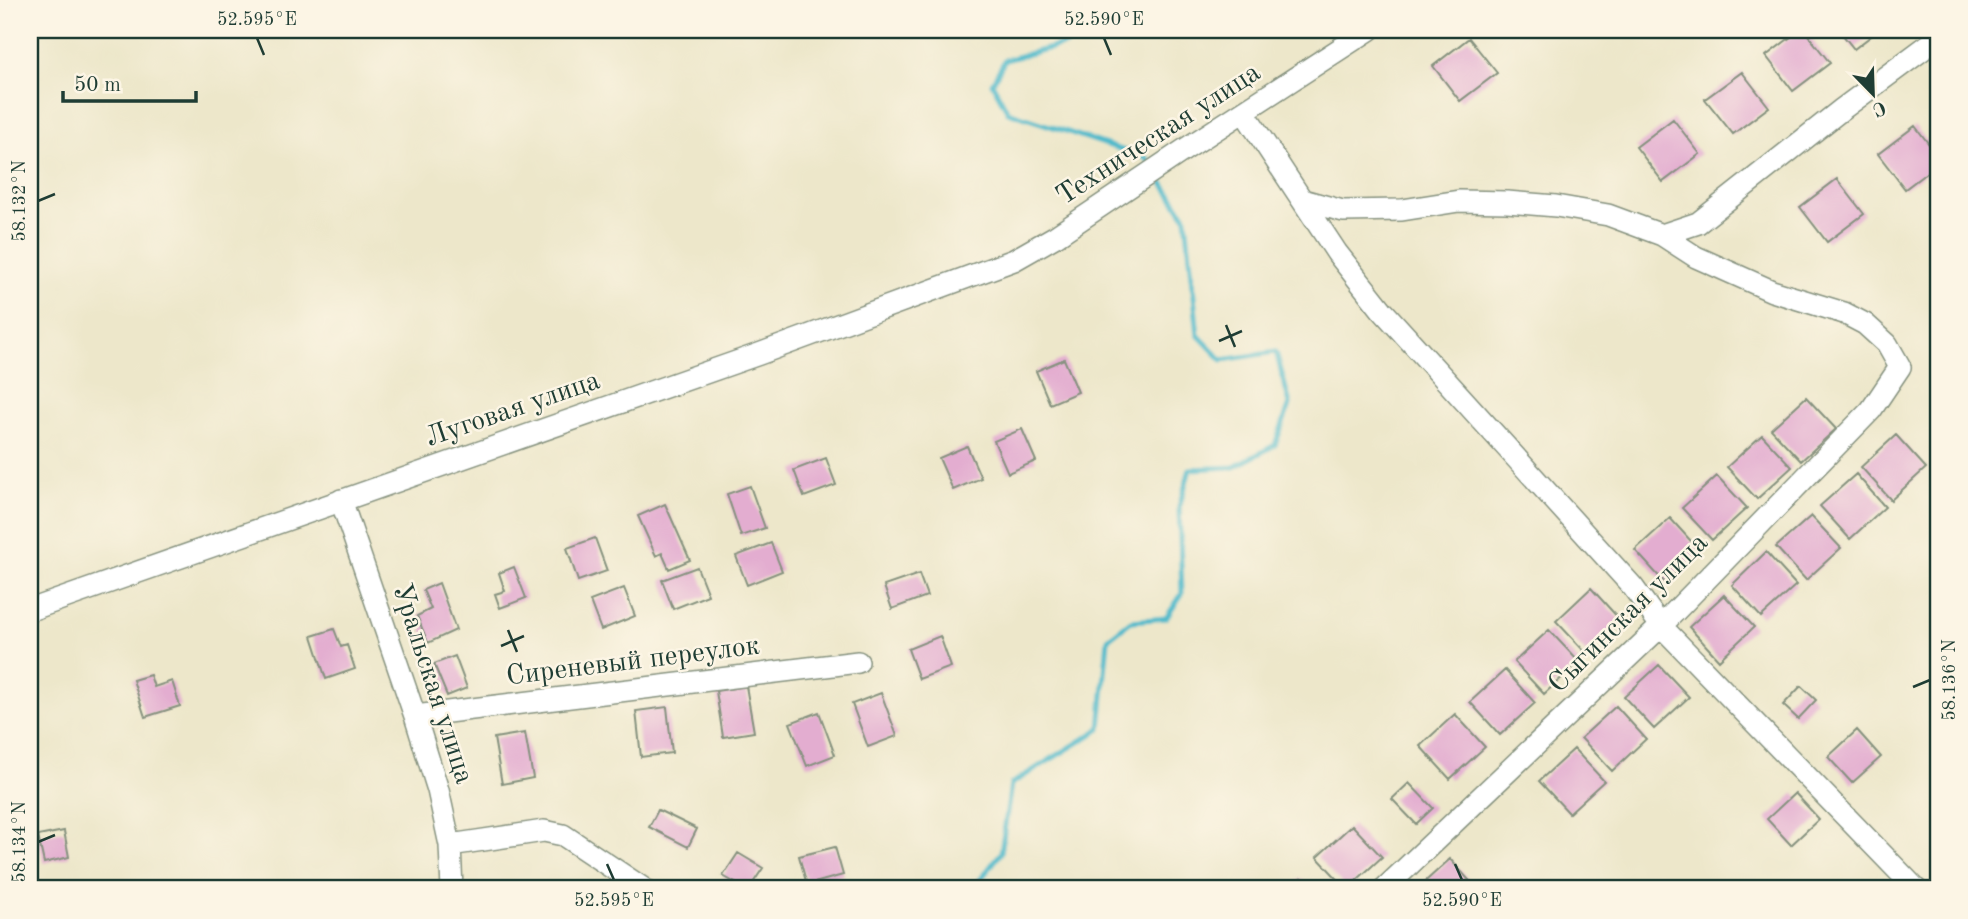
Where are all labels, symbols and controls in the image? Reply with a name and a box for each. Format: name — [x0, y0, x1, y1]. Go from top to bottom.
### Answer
text: 52.595°E — [217, 11, 297, 29]
text: 52.590°E — [1064, 11, 1144, 29]
street label: Техническая улица — [1052, 59, 1266, 211]
scale bar — [63, 60, 196, 104]
north arrow — [1839, 60, 1909, 130]
text: 50 m — [74, 75, 121, 96]
text: С — [1869, 96, 1888, 119]
text: 58.132°N — [11, 160, 29, 242]
street label: Луговая улица — [422, 367, 604, 453]
street label: Сыгинская улица — [1544, 529, 1714, 699]
street label: Уральская улица — [386, 580, 478, 788]
street label: Сиреневый переулок — [505, 633, 761, 691]
text: 58.136°N — [1941, 639, 1959, 721]
text: 58.134°N — [11, 801, 29, 883]
text: 52.595°E — [574, 892, 654, 910]
text: 52.590°E — [1422, 892, 1502, 910]

